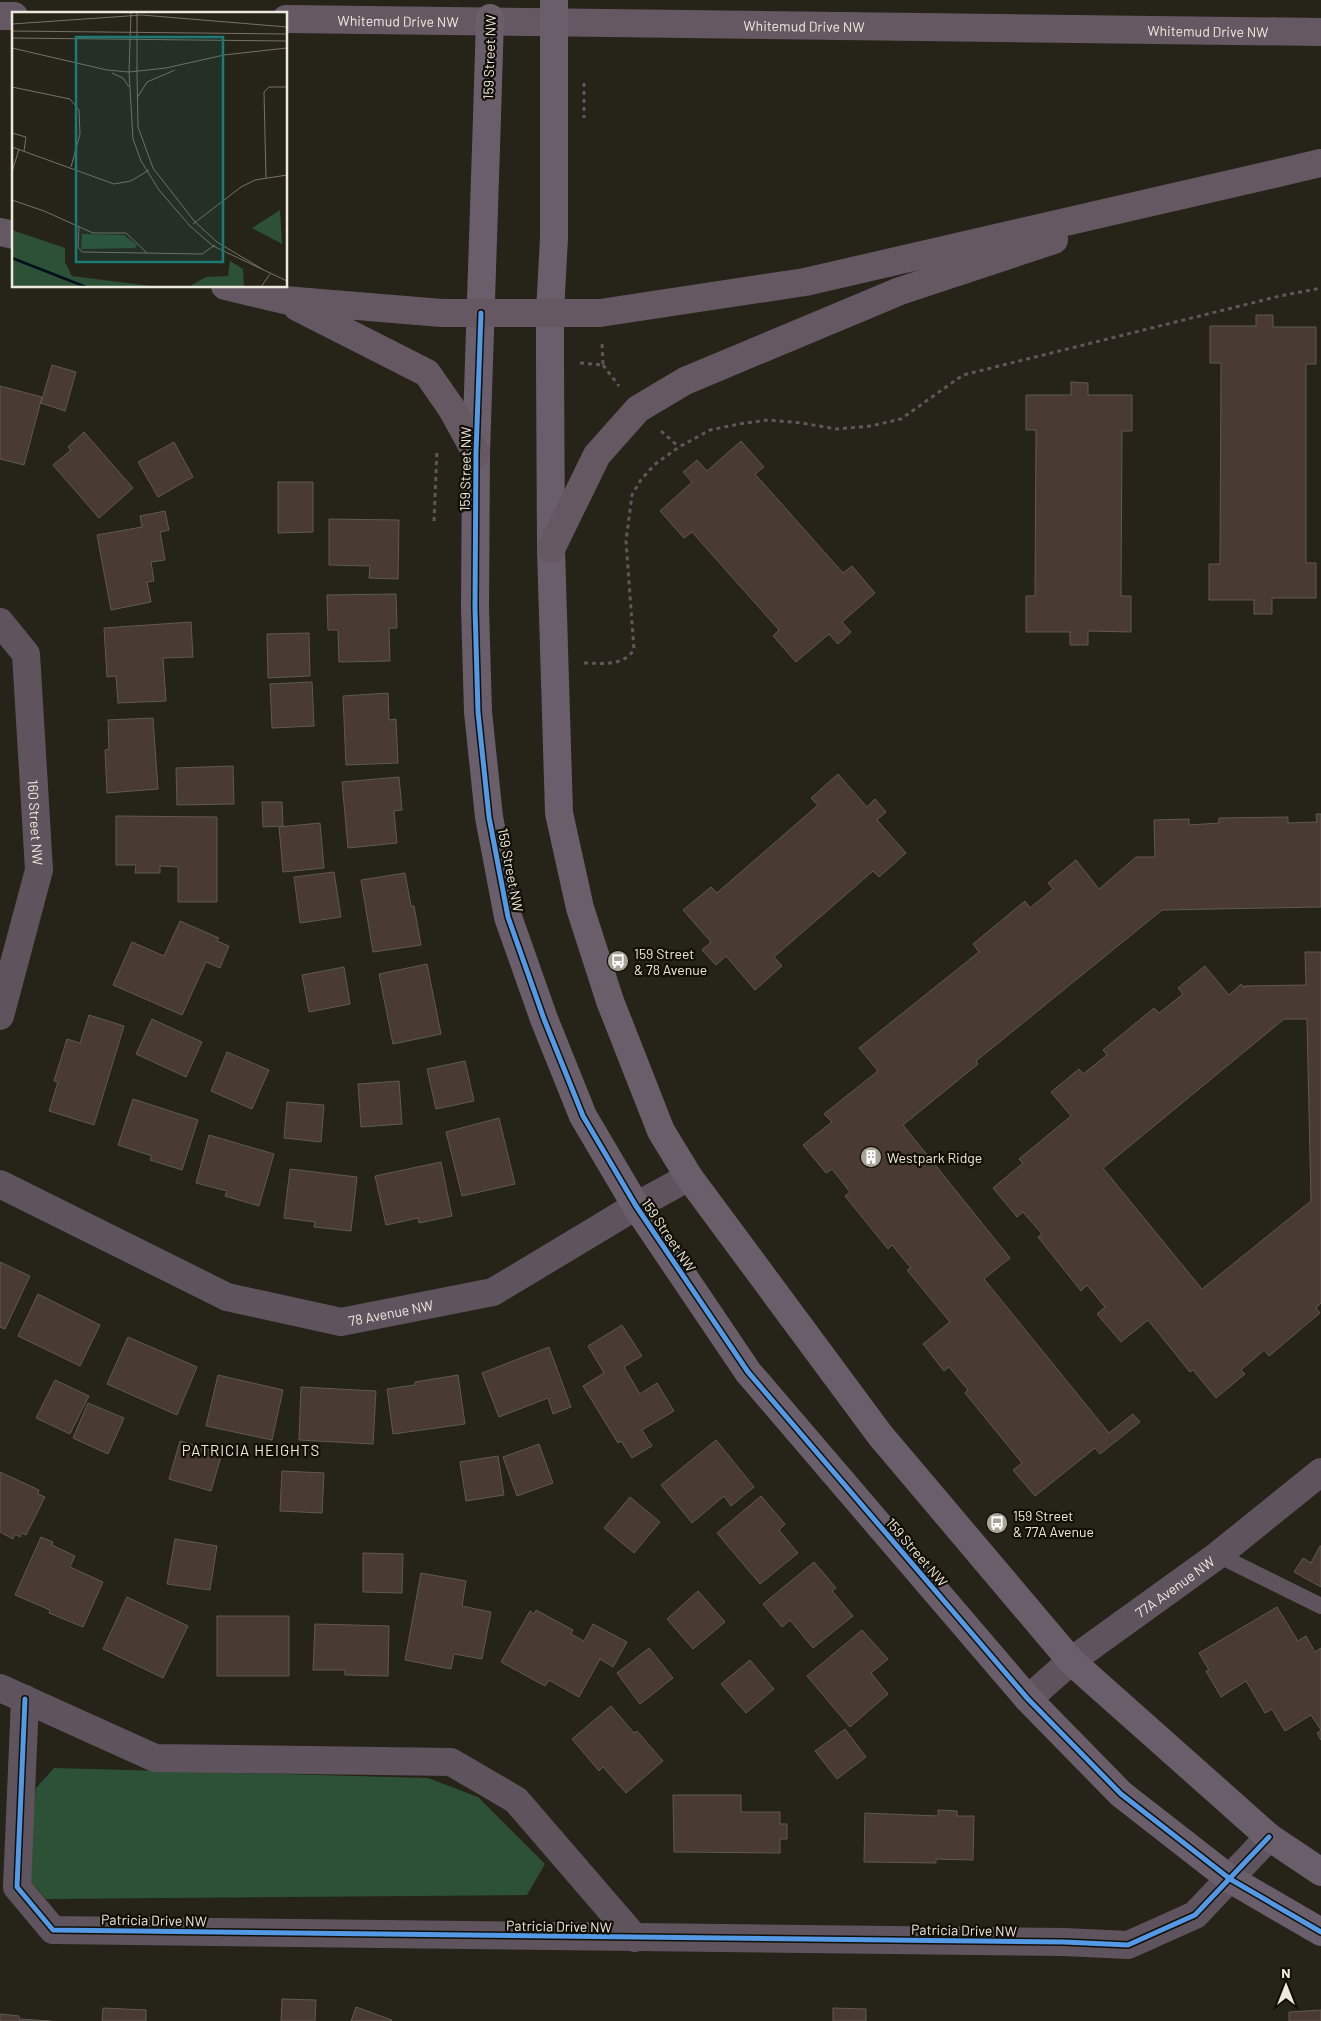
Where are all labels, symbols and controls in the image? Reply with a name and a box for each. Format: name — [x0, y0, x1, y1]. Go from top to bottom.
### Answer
street label: Whitemud Drive NW — [337, 11, 459, 30]
inset map — [12, 12, 288, 288]
street label: 159 Street NW — [479, 14, 499, 100]
street label: Whitemud Drive NW — [743, 16, 865, 35]
street label: Whitemud Drive NW — [1147, 21, 1269, 40]
street label: 159 Street NW — [456, 426, 474, 512]
street label: 160 Street NW — [25, 779, 47, 866]
street label: 159 Street NW — [495, 827, 527, 913]
place label: 159 Street & 78 Avenue — [634, 945, 707, 978]
bus stop icon: 159 Street & 78 Avenue — [606, 949, 630, 973]
building icon: Westpark Ridge — [859, 1145, 883, 1169]
place label: Westpark Ridge — [887, 1149, 982, 1166]
street label: 159 Street NW — [638, 1195, 700, 1275]
street label: 78 Avenue NW — [347, 1296, 435, 1329]
district label: PATRICIA HEIGHTS — [182, 1441, 320, 1459]
place label: 159 Street & 77A Avenue — [1013, 1507, 1094, 1540]
bus stop icon: 159 Street & 77A Avenue — [985, 1511, 1009, 1535]
street label: 159 Street NW — [883, 1514, 951, 1590]
street label: 77A Avenue NW — [1132, 1552, 1217, 1621]
street label: Patricia Drive NW — [101, 1911, 207, 1929]
street label: Patricia Drive NW — [506, 1917, 612, 1935]
street label: Patricia Drive NW — [911, 1921, 1017, 1939]
north arrow — [1261, 1961, 1311, 2011]
text: N — [1281, 1964, 1291, 1981]

